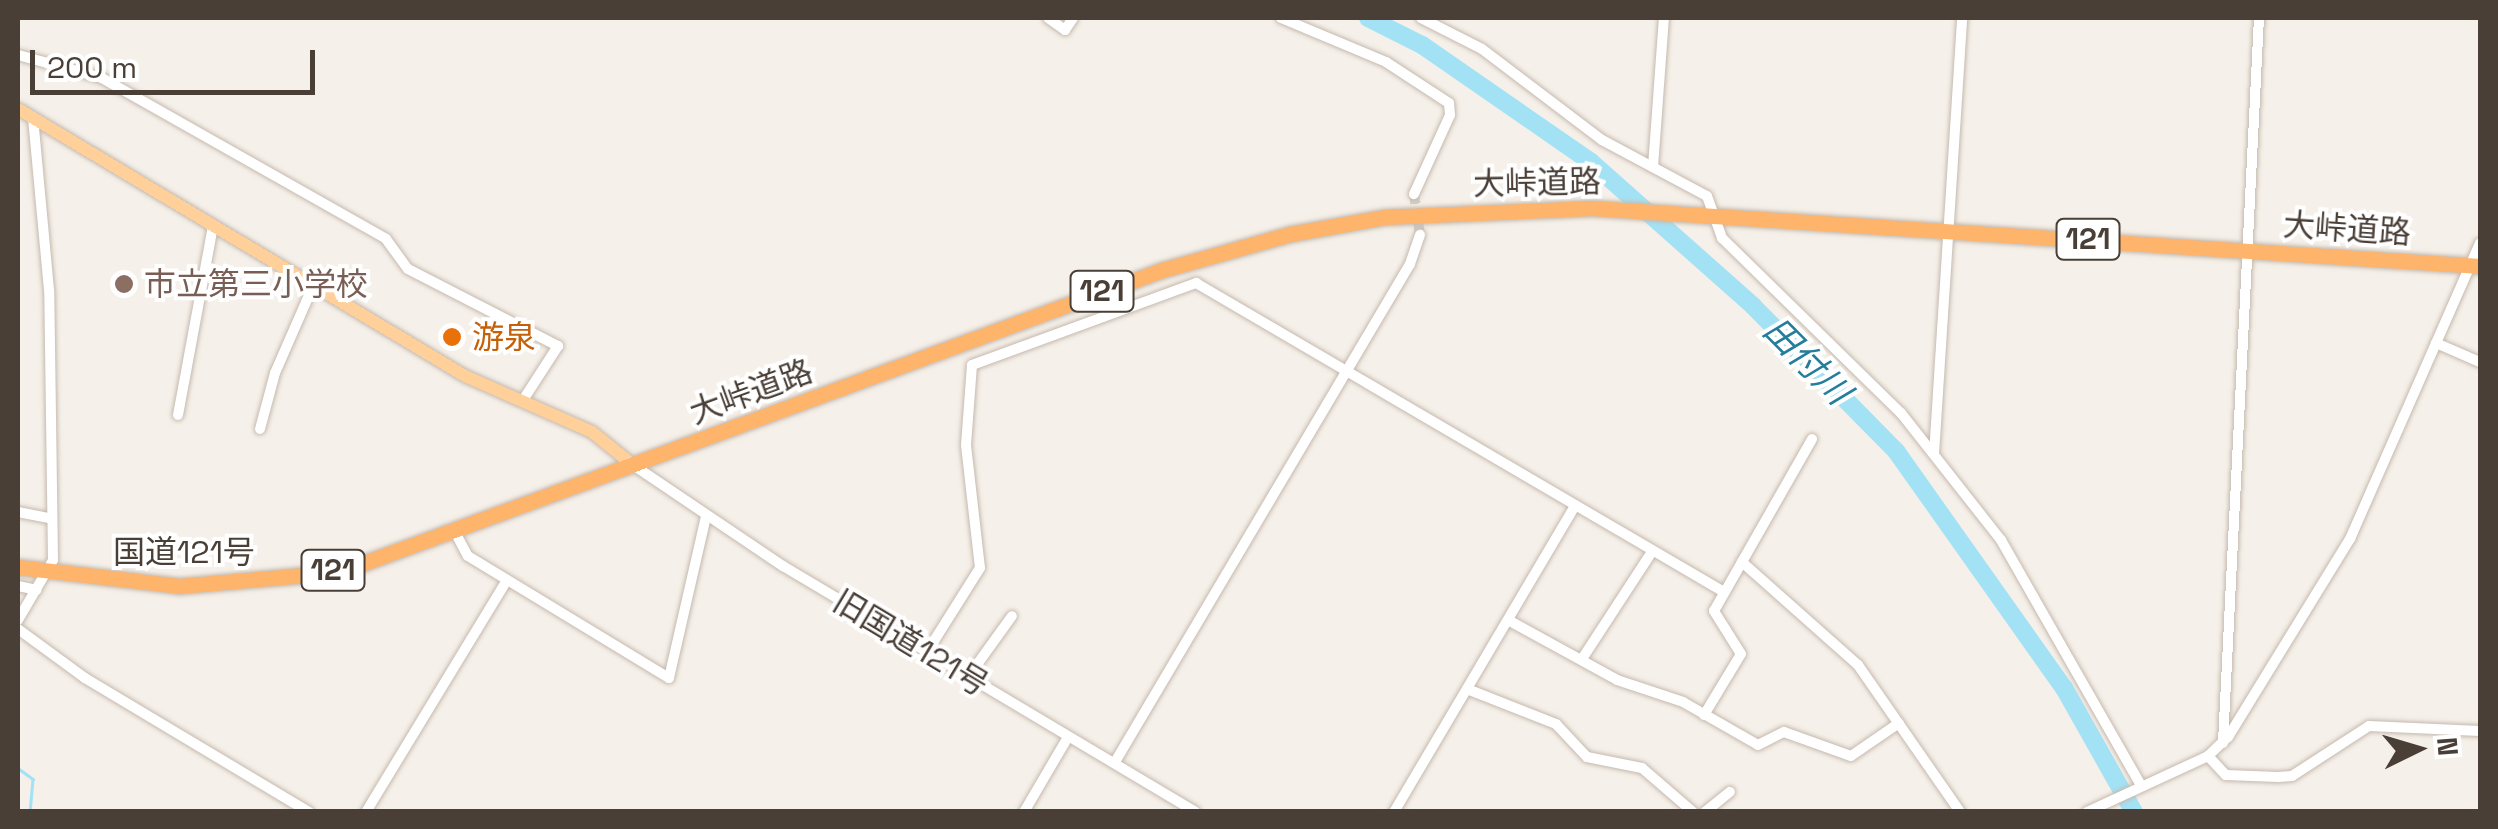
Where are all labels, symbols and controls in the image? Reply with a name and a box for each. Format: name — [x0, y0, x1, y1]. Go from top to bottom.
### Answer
scale bar — [35, 30, 320, 92]
text: 200 m — [47, 48, 137, 87]
street label: 大峠道路 — [1473, 163, 1601, 203]
street label: 大峠道路 — [2282, 205, 2412, 253]
road number: 121 — [2056, 214, 2120, 264]
place label: 市立第三小学校 — [144, 265, 368, 303]
road number: 121 — [1070, 266, 1134, 316]
marker: 市立第三小学校 — [113, 273, 135, 295]
water label: 田付川 — [1755, 309, 1859, 413]
place label: 游泉 — [472, 318, 536, 356]
marker: 游泉 — [441, 326, 463, 348]
street label: 大峠道路 — [684, 352, 818, 432]
street label: 国道121号 — [113, 533, 255, 571]
road number: 121 — [300, 545, 366, 595]
street label: 旧国道121号 — [827, 582, 995, 704]
north arrow — [2368, 699, 2468, 799]
text: N — [2429, 735, 2467, 757]

